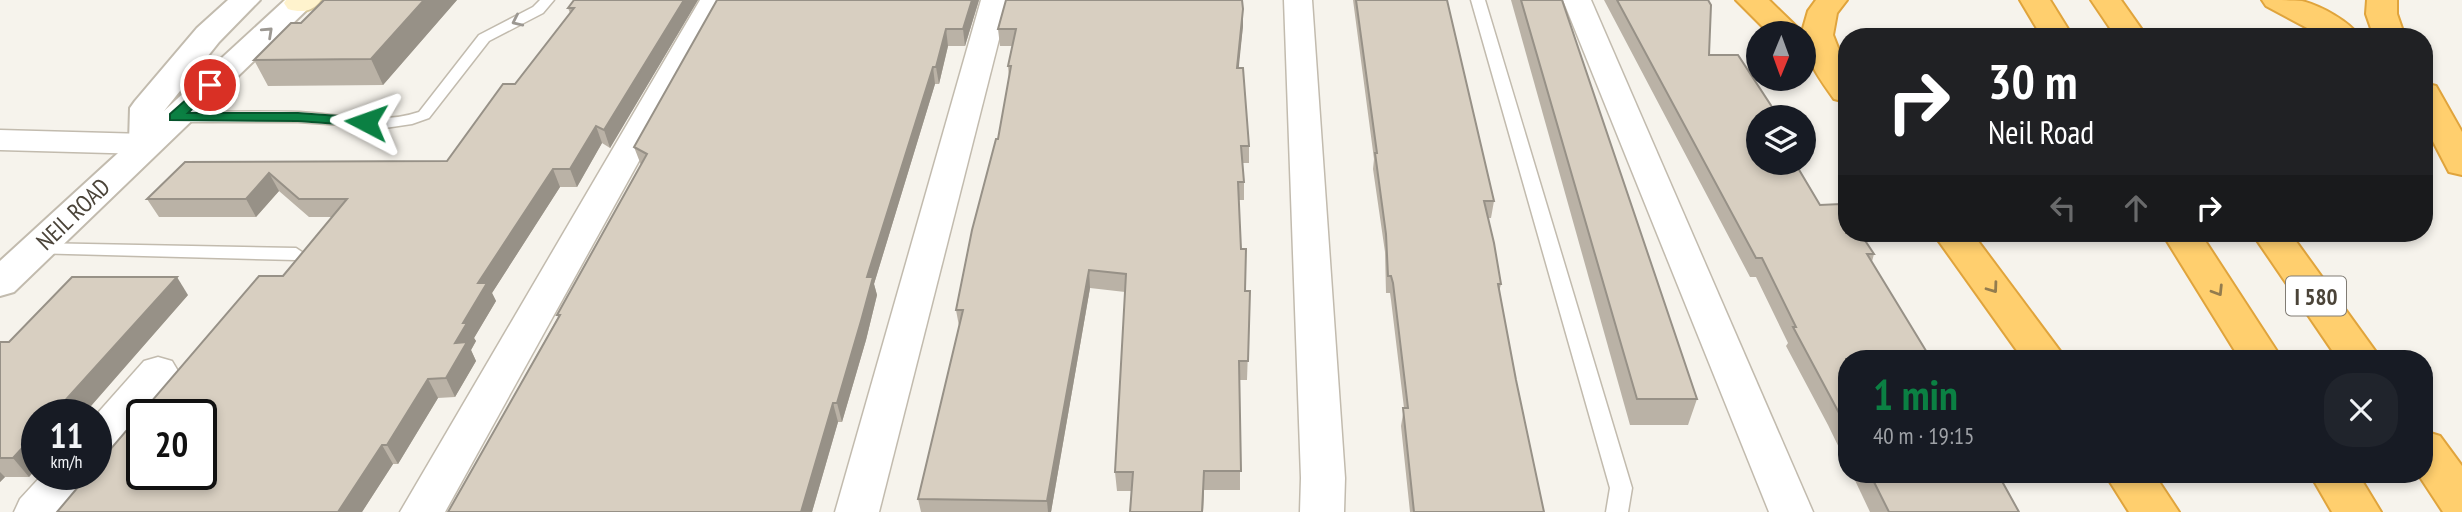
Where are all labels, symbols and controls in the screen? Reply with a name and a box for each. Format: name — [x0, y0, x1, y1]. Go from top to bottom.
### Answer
one-way arrow — [512, 13, 524, 27]
north arrow — [1746, 21, 1816, 91]
map controls — [1746, 21, 1816, 175]
one-way arrow — [260, 27, 273, 40]
text: 30 m — [1988, 49, 2077, 113]
pin — [180, 55, 240, 115]
icon: right — [1873, 56, 1964, 147]
icon: arrive — [191, 66, 229, 104]
position arrow — [329, 85, 403, 159]
button: layers — [1746, 105, 1816, 175]
text: Neil Road — [1988, 111, 2094, 153]
street label: NEIL ROAD — [30, 171, 116, 257]
icon: left — [2044, 189, 2082, 227]
icon: ahead — [2117, 189, 2155, 227]
icon: right — [2190, 189, 2228, 227]
road number: I 580 — [2286, 276, 2346, 316]
one-way arrow — [1985, 280, 1997, 293]
one-way arrow — [2209, 283, 2222, 296]
text: 1 min — [1873, 367, 1958, 422]
button: close — [2324, 373, 2398, 447]
speed limit sign: 20 — [126, 399, 217, 490]
text: 11 — [50, 412, 83, 458]
text: 40 m · 19:15 — [1873, 421, 1974, 450]
text: km/h — [51, 450, 82, 473]

